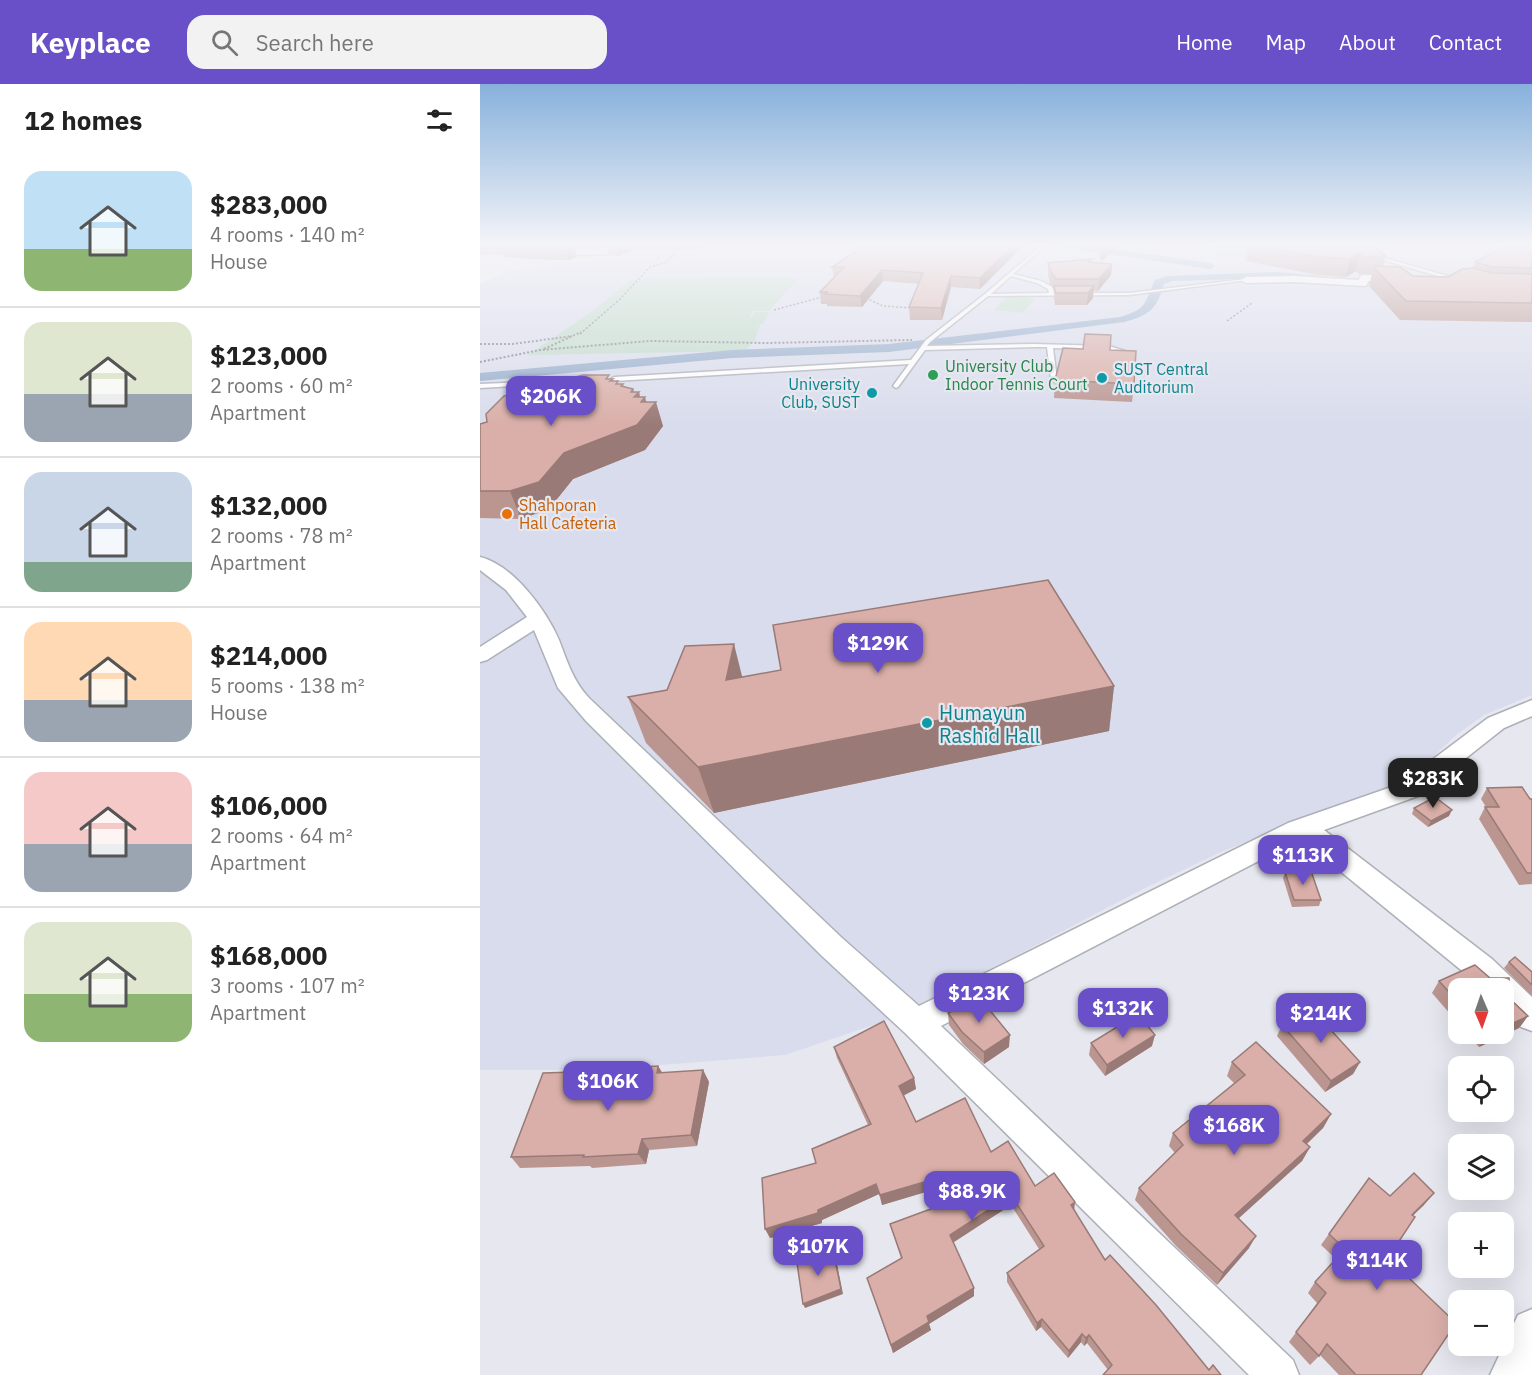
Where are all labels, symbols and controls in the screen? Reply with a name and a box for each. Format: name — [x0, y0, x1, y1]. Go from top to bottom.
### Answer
search box — [187, 15, 607, 69]
text: Keyplace — [30, 24, 151, 61]
icon: search — [208, 26, 241, 59]
text: Search here — [256, 28, 374, 57]
text: Home — [1176, 28, 1233, 56]
text: Map — [1266, 28, 1306, 56]
text: About — [1339, 28, 1396, 56]
text: Contact — [1429, 28, 1502, 56]
text: 12 homes — [24, 103, 142, 137]
icon: filters — [423, 104, 456, 137]
text: $283,000 — [210, 187, 327, 221]
icon: home — [72, 195, 144, 267]
text: 4 rooms · 140 m² — [210, 221, 365, 248]
text: House — [210, 248, 267, 275]
text: $123,000 — [210, 338, 327, 372]
icon: home — [72, 346, 144, 418]
place label: University Club Indoor Tennis Court — [945, 356, 1088, 394]
place label: SUST Central Auditorium — [1114, 359, 1208, 397]
marker: University Club Indoor Tennis Court — [926, 368, 940, 382]
marker: SUST Central Auditorium — [1095, 371, 1109, 385]
text: 2 rooms · 60 m² — [210, 372, 353, 399]
place label: University Club, SUST — [781, 374, 860, 412]
pin: $206K — [509, 376, 593, 427]
text: $206K — [520, 382, 582, 409]
marker: University Club, SUST — [865, 386, 879, 400]
text: Apartment — [210, 399, 306, 426]
text: $132,000 — [210, 488, 327, 522]
place label: Shahporan Hall Cafeteria — [519, 495, 617, 533]
icon: home — [72, 496, 144, 568]
marker: Shahporan Hall Cafeteria — [500, 507, 514, 521]
text: 2 rooms · 78 m² — [210, 522, 353, 549]
text: Apartment — [210, 549, 306, 576]
pin: $129K — [836, 623, 920, 674]
text: $129K — [847, 629, 909, 656]
text: $214,000 — [210, 638, 327, 672]
icon: home — [72, 646, 144, 718]
text: 5 rooms · 138 m² — [210, 672, 365, 699]
text: House — [210, 699, 267, 726]
place label: Humayun Rashid Hall — [939, 699, 1040, 749]
marker: Humayun Rashid Hall — [920, 716, 934, 730]
pin: $283K — [1391, 758, 1475, 809]
text: $283K — [1402, 764, 1464, 791]
text: $106,000 — [210, 788, 327, 822]
icon: home — [72, 796, 144, 868]
text: 2 rooms · 64 m² — [210, 822, 353, 849]
pin: $113K — [1261, 835, 1345, 886]
text: $113K — [1272, 841, 1334, 868]
text: Apartment — [210, 849, 306, 876]
text: $168,000 — [210, 938, 327, 972]
icon: home — [72, 946, 144, 1018]
text: 3 rooms · 107 m² — [210, 972, 365, 999]
pin: $123K — [937, 973, 1021, 1024]
north arrow — [1448, 978, 1514, 1044]
map controls — [1448, 978, 1514, 1356]
text: $123K — [948, 979, 1010, 1006]
pin: $132K — [1081, 988, 1165, 1039]
pin: $214K — [1279, 993, 1363, 1044]
text: $132K — [1092, 994, 1154, 1021]
text: Apartment — [210, 999, 306, 1026]
text: $214K — [1290, 999, 1352, 1026]
button: locate — [1448, 1056, 1514, 1122]
pin: $106K — [566, 1061, 650, 1112]
text: $106K — [577, 1067, 639, 1094]
pin: $168K — [1192, 1105, 1276, 1156]
text: $168K — [1203, 1111, 1265, 1138]
button: layers — [1448, 1134, 1514, 1200]
pin: $88.9K — [923, 1171, 1021, 1222]
text: $88.9K — [938, 1177, 1006, 1204]
button: + — [1448, 1212, 1514, 1278]
pin: $107K — [776, 1226, 860, 1277]
text: $107K — [787, 1232, 849, 1259]
pin: $114K — [1335, 1240, 1419, 1291]
text: $114K — [1346, 1246, 1408, 1273]
button: − — [1448, 1290, 1514, 1356]

